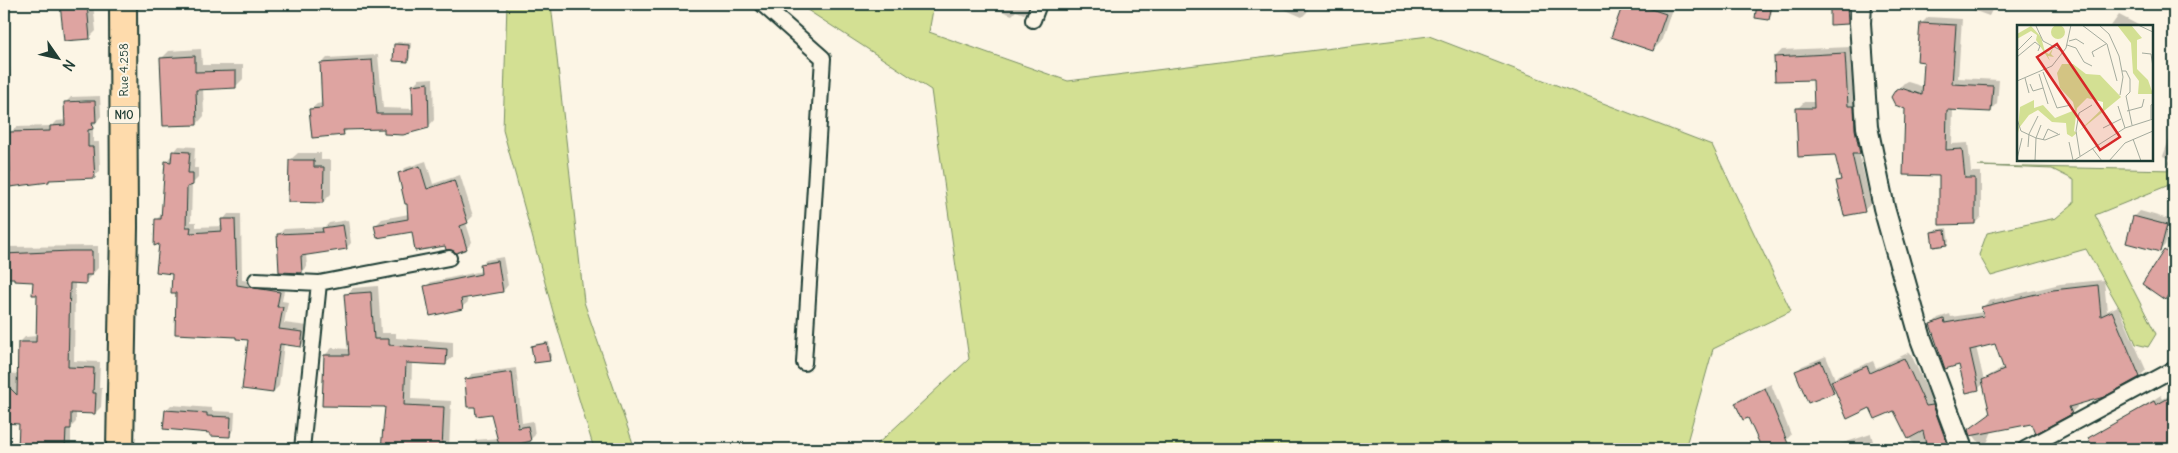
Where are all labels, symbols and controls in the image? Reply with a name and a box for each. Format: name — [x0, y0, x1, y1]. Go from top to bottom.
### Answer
inset map — [2017, 25, 2153, 161]
north arrow — [32, 32, 82, 82]
street label: Rue 4.258 — [116, 43, 131, 97]
text: N — [59, 56, 79, 74]
road number: N10 — [109, 106, 139, 124]

